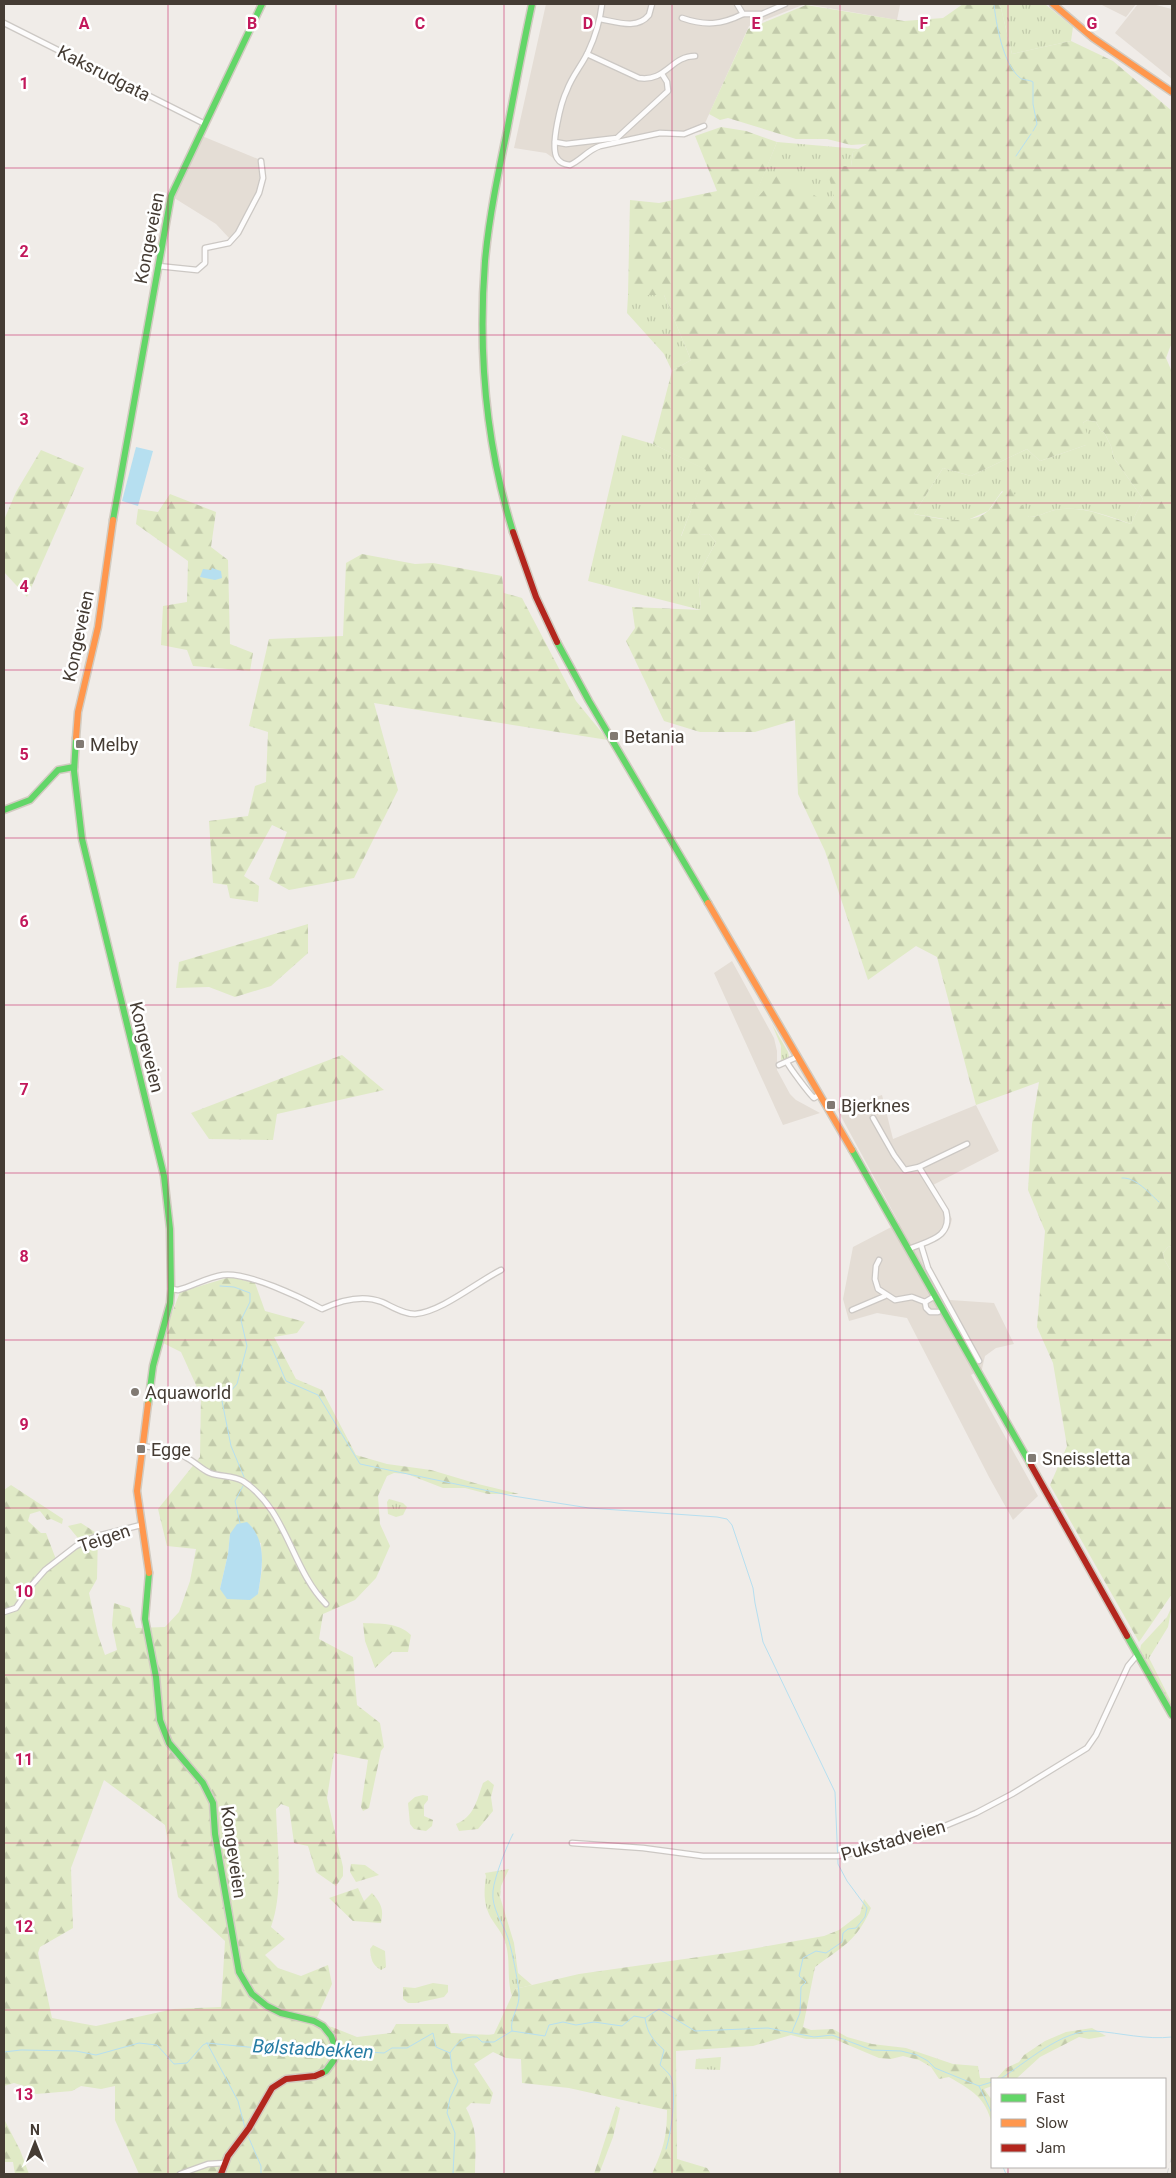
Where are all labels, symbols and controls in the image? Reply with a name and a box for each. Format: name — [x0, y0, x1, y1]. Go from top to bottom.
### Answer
text: A — [79, 14, 90, 33]
text: B — [247, 14, 257, 33]
text: C — [415, 14, 425, 33]
text: D — [583, 14, 593, 33]
text: E — [752, 14, 761, 33]
text: F — [920, 14, 929, 33]
text: G — [1087, 14, 1098, 33]
street label: Kaksrudgata — [54, 41, 154, 105]
text: 1 — [19, 74, 29, 93]
street label: Kongeveien — [130, 190, 168, 286]
text: 2 — [19, 242, 29, 261]
text: 3 — [19, 410, 29, 429]
text: 4 — [19, 577, 29, 596]
street label: Kongeveien — [58, 588, 98, 684]
place label: Betania — [624, 726, 685, 747]
marker: Betania — [608, 730, 620, 742]
place label: Melby — [90, 734, 139, 755]
marker: Melby — [74, 738, 86, 750]
text: 5 — [19, 745, 29, 764]
text: 6 — [19, 912, 29, 931]
street label: Kongeveien — [126, 999, 168, 1095]
text: 7 — [19, 1080, 29, 1099]
place label: Bjerknes — [841, 1095, 910, 1116]
marker: Bjerknes — [825, 1099, 837, 1111]
text: 8 — [19, 1247, 29, 1266]
place label: Aquaworld — [145, 1382, 231, 1403]
marker: Aquaworld — [129, 1386, 141, 1398]
text: 9 — [19, 1415, 29, 1434]
place label: Egge — [151, 1439, 191, 1460]
marker: Egge — [135, 1443, 147, 1455]
place label: Sneissletta — [1042, 1448, 1131, 1469]
marker: Sneissletta — [1026, 1452, 1038, 1464]
street label: Teigen — [75, 1519, 133, 1557]
text: 10 — [15, 1582, 33, 1601]
text: 11 — [15, 1750, 33, 1769]
street label: Kongeveien — [217, 1805, 251, 1899]
street label: Pukstadveien — [838, 1815, 948, 1865]
text: 12 — [15, 1917, 33, 1936]
water label: Bølstadbekken — [252, 2034, 374, 2064]
legend — [991, 2078, 1166, 2168]
text: 13 — [15, 2085, 33, 2104]
text: Fast — [1036, 2089, 1065, 2107]
text: Slow — [1036, 2114, 1068, 2132]
north arrow — [10, 2118, 60, 2168]
text: N — [30, 2122, 40, 2138]
text: Jam — [1036, 2139, 1066, 2157]

